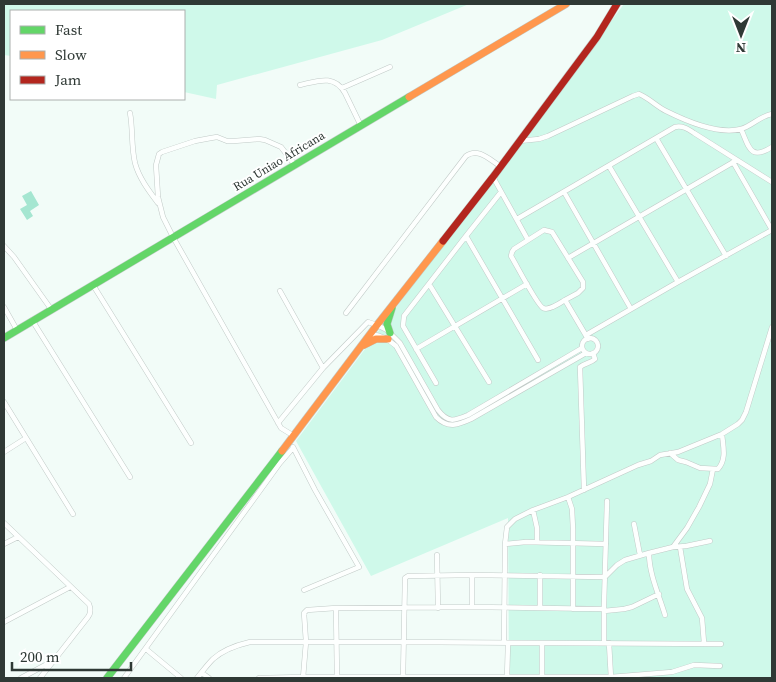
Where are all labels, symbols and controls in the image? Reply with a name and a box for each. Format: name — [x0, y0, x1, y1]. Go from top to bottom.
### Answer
legend — [10, 10, 185, 100]
north arrow — [716, 10, 766, 60]
text: Fast — [55, 19, 82, 40]
text: N — [736, 38, 746, 58]
text: Slow — [55, 44, 87, 65]
text: Jam — [54, 69, 82, 90]
street label: Rua Uniao Africana — [230, 127, 329, 195]
scale bar — [12, 640, 131, 672]
text: 200 m — [20, 646, 60, 667]

